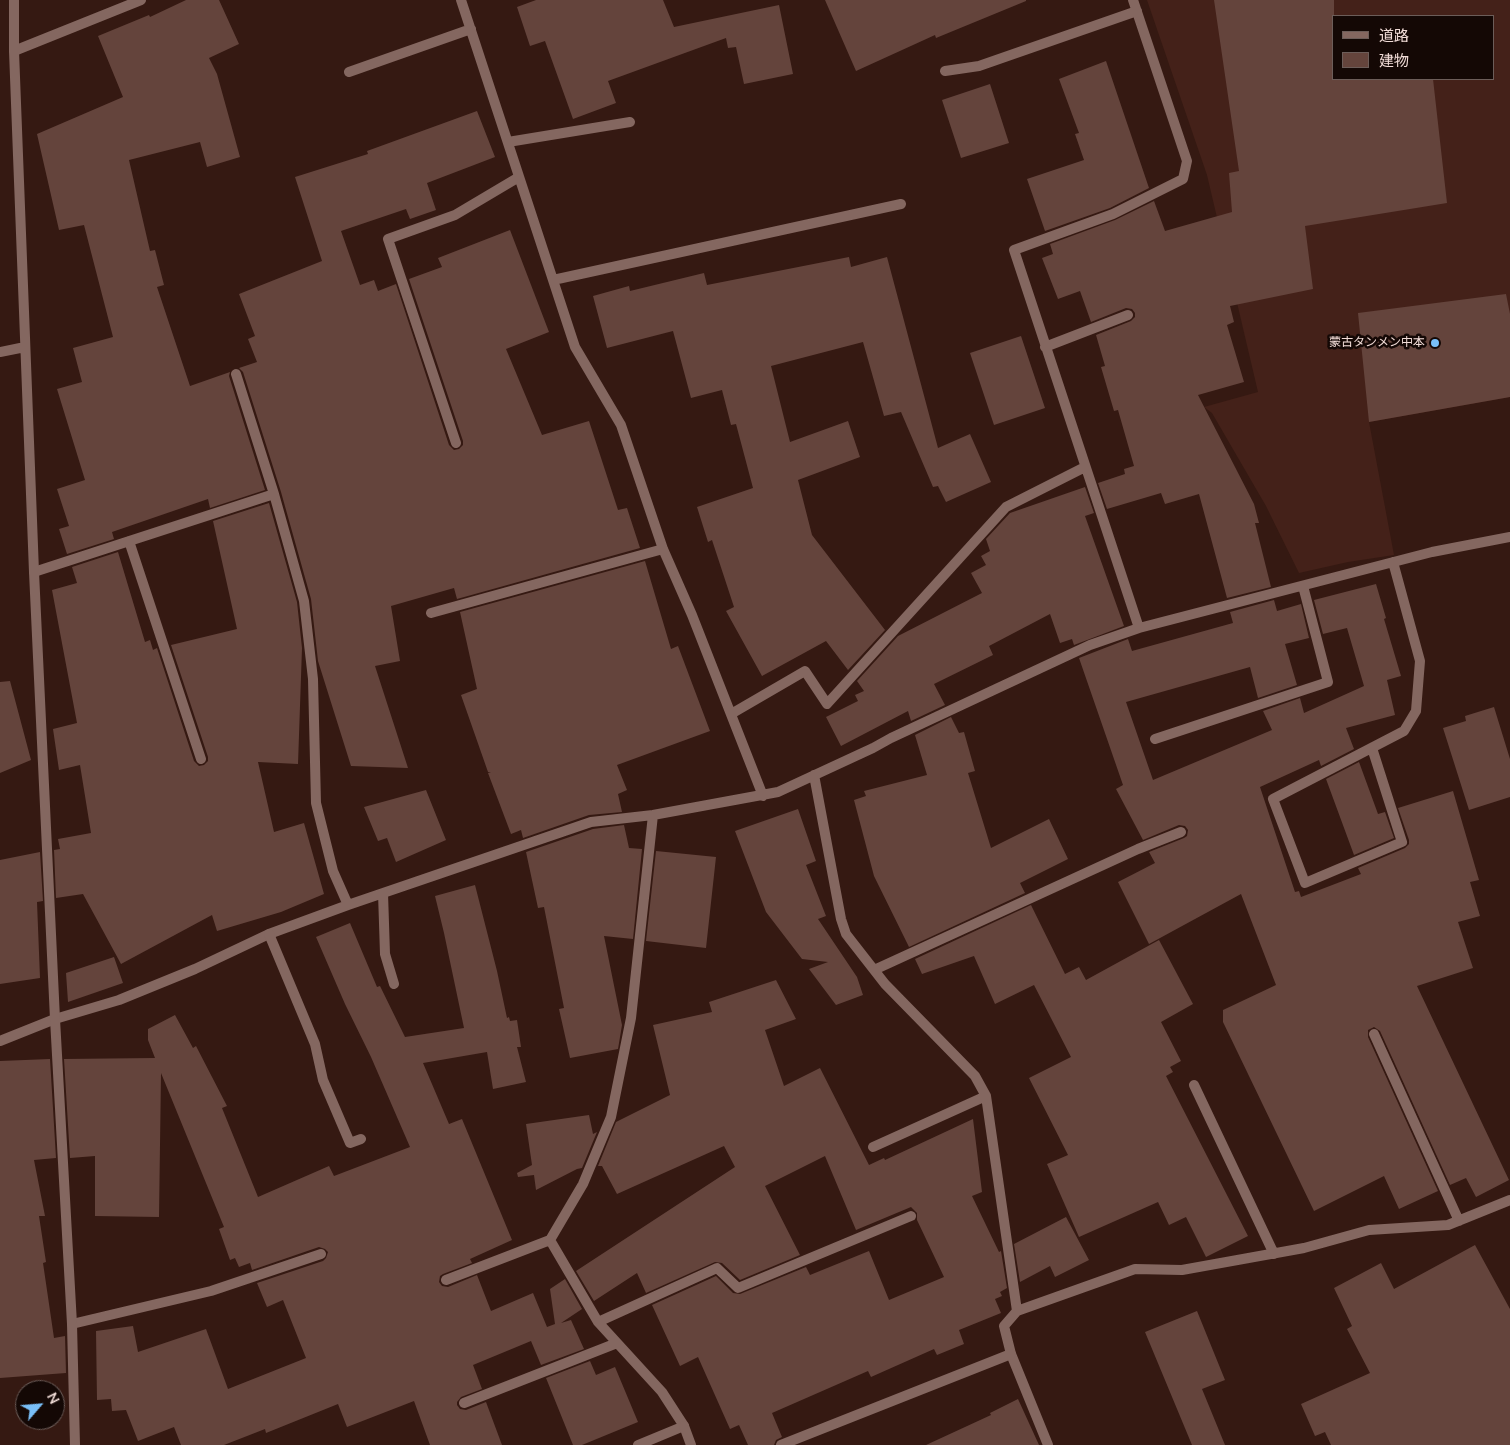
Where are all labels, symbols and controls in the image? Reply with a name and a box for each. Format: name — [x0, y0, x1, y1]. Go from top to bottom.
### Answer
legend — [1332, 15, 1495, 80]
text: 道路 — [1379, 26, 1409, 46]
text: 建物 — [1379, 51, 1409, 71]
place label: 蒙古タンメン中本 — [1329, 336, 1425, 350]
marker: 蒙古タンメン中本 — [1429, 337, 1441, 349]
north arrow — [15, 1380, 65, 1430]
text: N — [42, 1389, 64, 1407]

